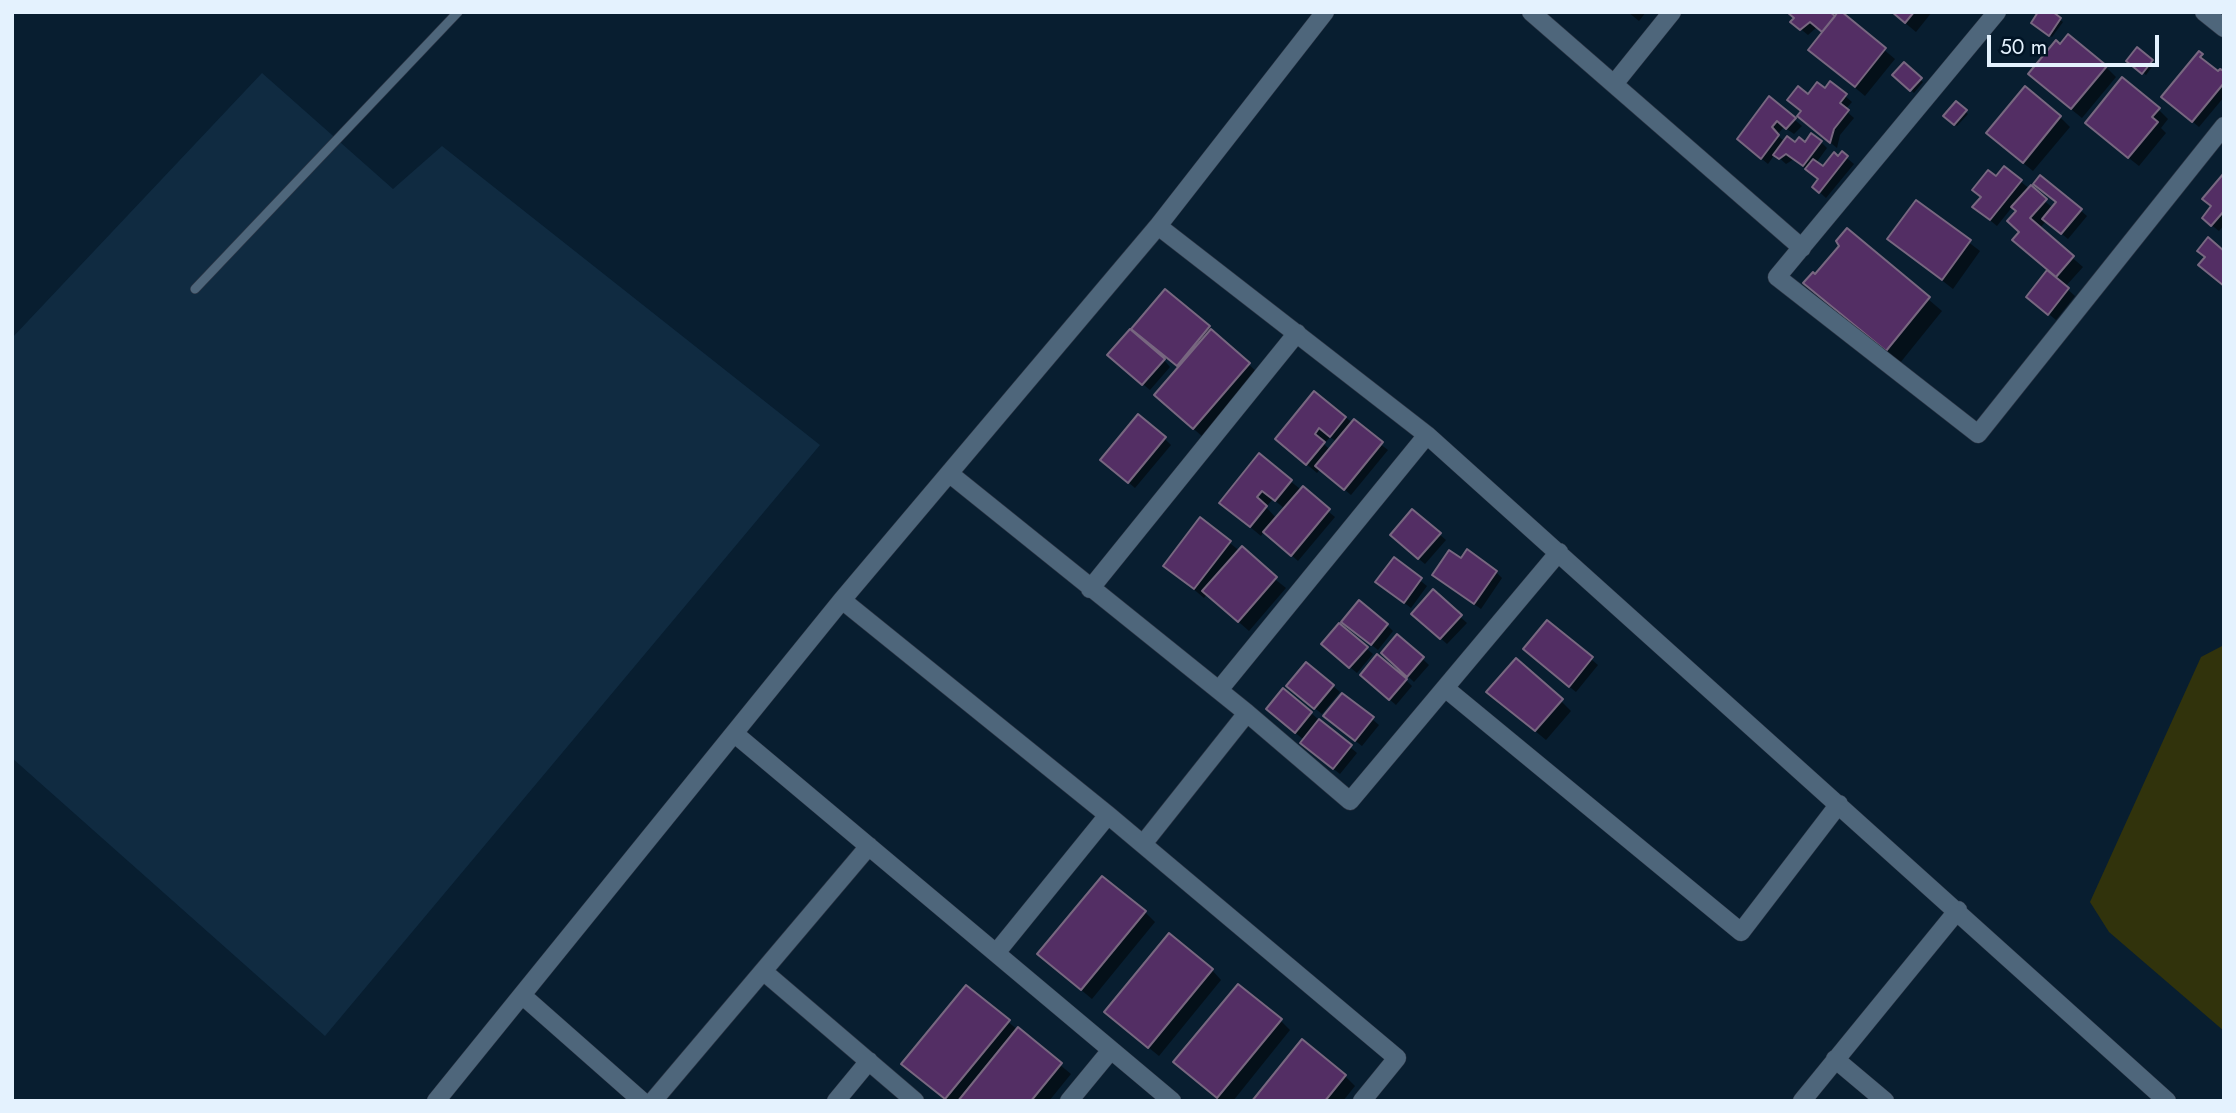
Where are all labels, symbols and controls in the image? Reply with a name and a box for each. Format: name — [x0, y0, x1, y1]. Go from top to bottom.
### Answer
scale bar — [1991, 21, 2162, 65]
text: 50 m — [2000, 32, 2047, 62]

